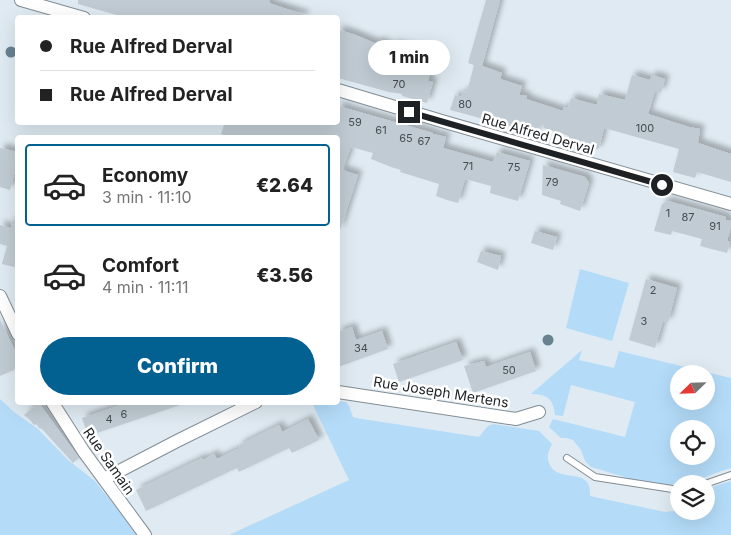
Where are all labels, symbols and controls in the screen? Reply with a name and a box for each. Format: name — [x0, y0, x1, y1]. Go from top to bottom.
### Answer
text: Rue Alfred Derval — [70, 35, 233, 58]
callout: 1 min — [368, 39, 450, 74]
text: 1 min — [389, 47, 429, 67]
house number: 70 — [393, 77, 406, 91]
text: Rue Alfred Derval — [70, 83, 233, 106]
house number: 80 — [458, 97, 472, 111]
route end — [398, 101, 420, 123]
street label: Rue Alfred Derval — [480, 109, 596, 158]
house number: 59 — [348, 115, 362, 129]
house number: 100 — [636, 121, 654, 135]
house number: 61 — [375, 123, 387, 137]
house number: 65 — [399, 131, 413, 145]
house number: 67 — [417, 134, 431, 148]
house number: 71 — [463, 159, 473, 173]
house number: 75 — [508, 160, 521, 174]
icon: car — [42, 163, 87, 208]
text: Economy — [102, 164, 188, 187]
text: €2.64 — [256, 174, 313, 197]
route start — [651, 174, 673, 196]
house number: 79 — [546, 175, 559, 189]
text: 3 min · 11:10 — [102, 187, 192, 207]
house number: 1 — [666, 206, 670, 220]
house number: 87 — [681, 210, 695, 224]
house number: 91 — [709, 219, 721, 233]
icon: car — [42, 253, 87, 298]
text: Comfort — [102, 254, 179, 277]
text: €3.56 — [256, 264, 313, 287]
text: 4 min · 11:11 — [102, 277, 188, 297]
house number: 2 — [650, 283, 656, 297]
house number: 3 — [641, 314, 648, 328]
button: Confirm — [40, 337, 315, 395]
house number: 34 — [354, 341, 368, 355]
house number: 50 — [502, 363, 516, 377]
north arrow — [670, 365, 715, 410]
map controls — [670, 365, 715, 520]
street label: Rue Joseph Mertens — [372, 372, 510, 411]
house number: 6 — [121, 407, 128, 421]
house number: 4 — [105, 412, 113, 426]
button: locate — [670, 420, 715, 465]
street label: Rue Samain — [80, 424, 139, 498]
button: layers — [670, 475, 715, 520]

